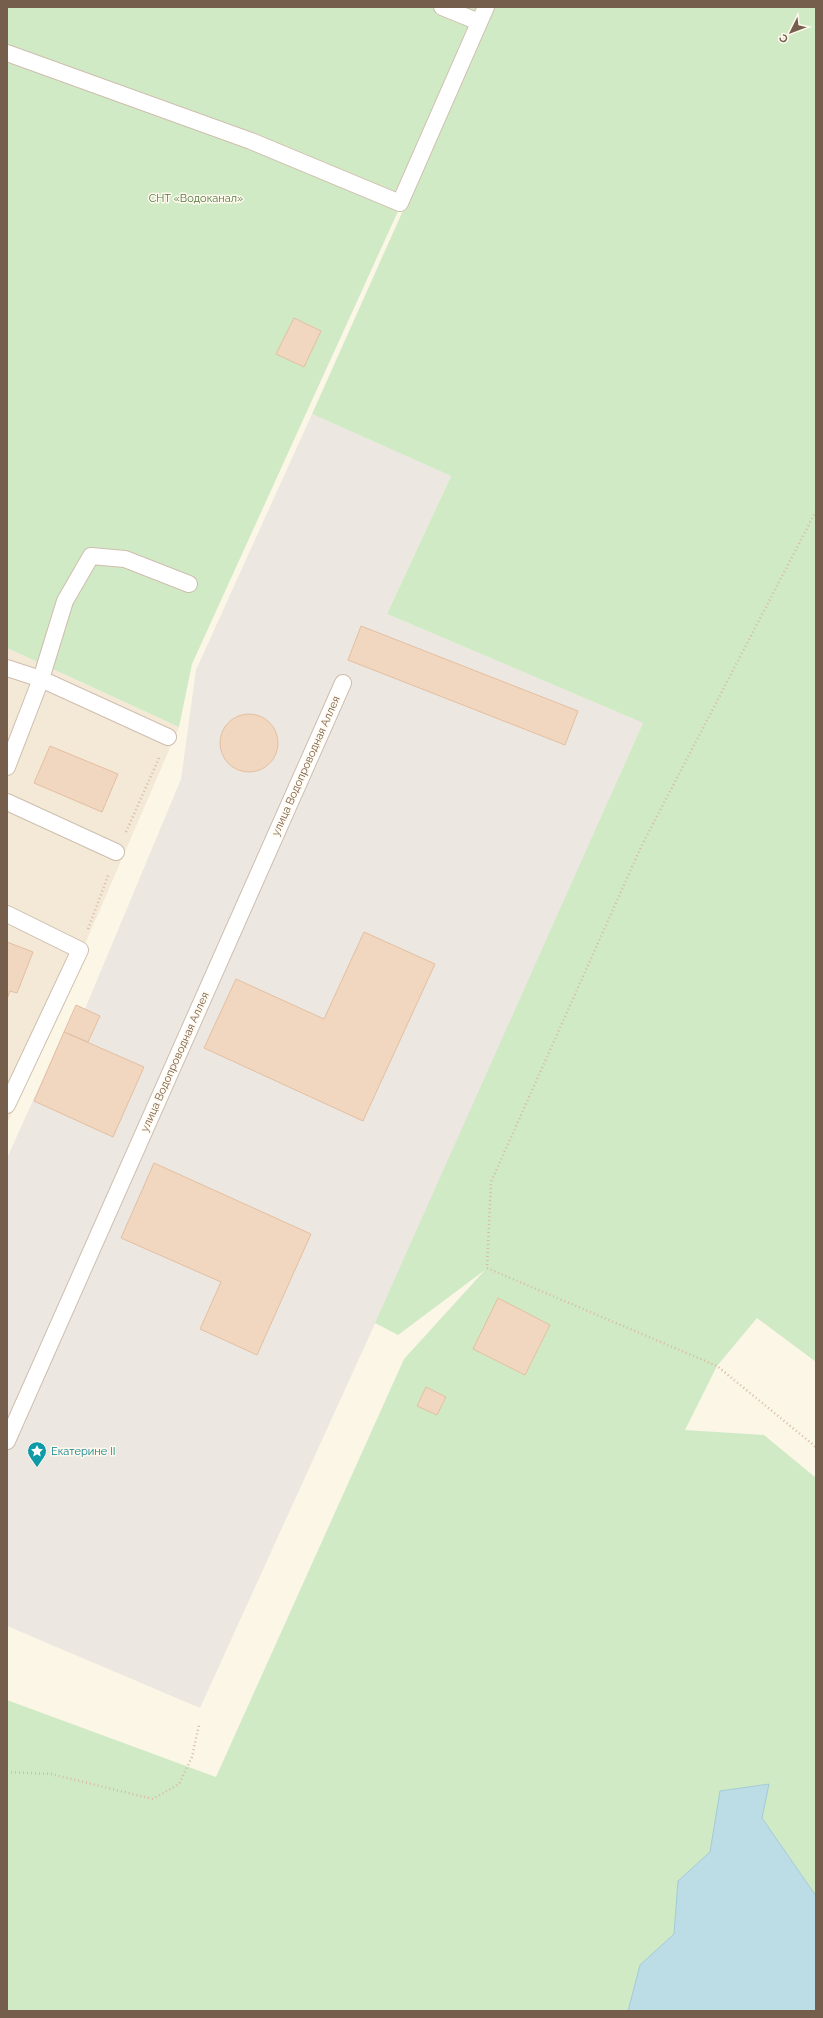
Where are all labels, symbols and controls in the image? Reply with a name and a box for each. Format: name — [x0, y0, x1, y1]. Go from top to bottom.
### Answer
north arrow — [771, 12, 811, 52]
text: С — [776, 31, 791, 46]
park label: СНТ «Водоканал» — [149, 192, 243, 205]
street label: улица Водопроводная Аллея — [269, 694, 343, 838]
street label: улица Водопроводная Аллея — [138, 990, 212, 1134]
place icon: Екатерине II — [26, 1440, 48, 1468]
place label: Екатерине II — [51, 1445, 115, 1458]

